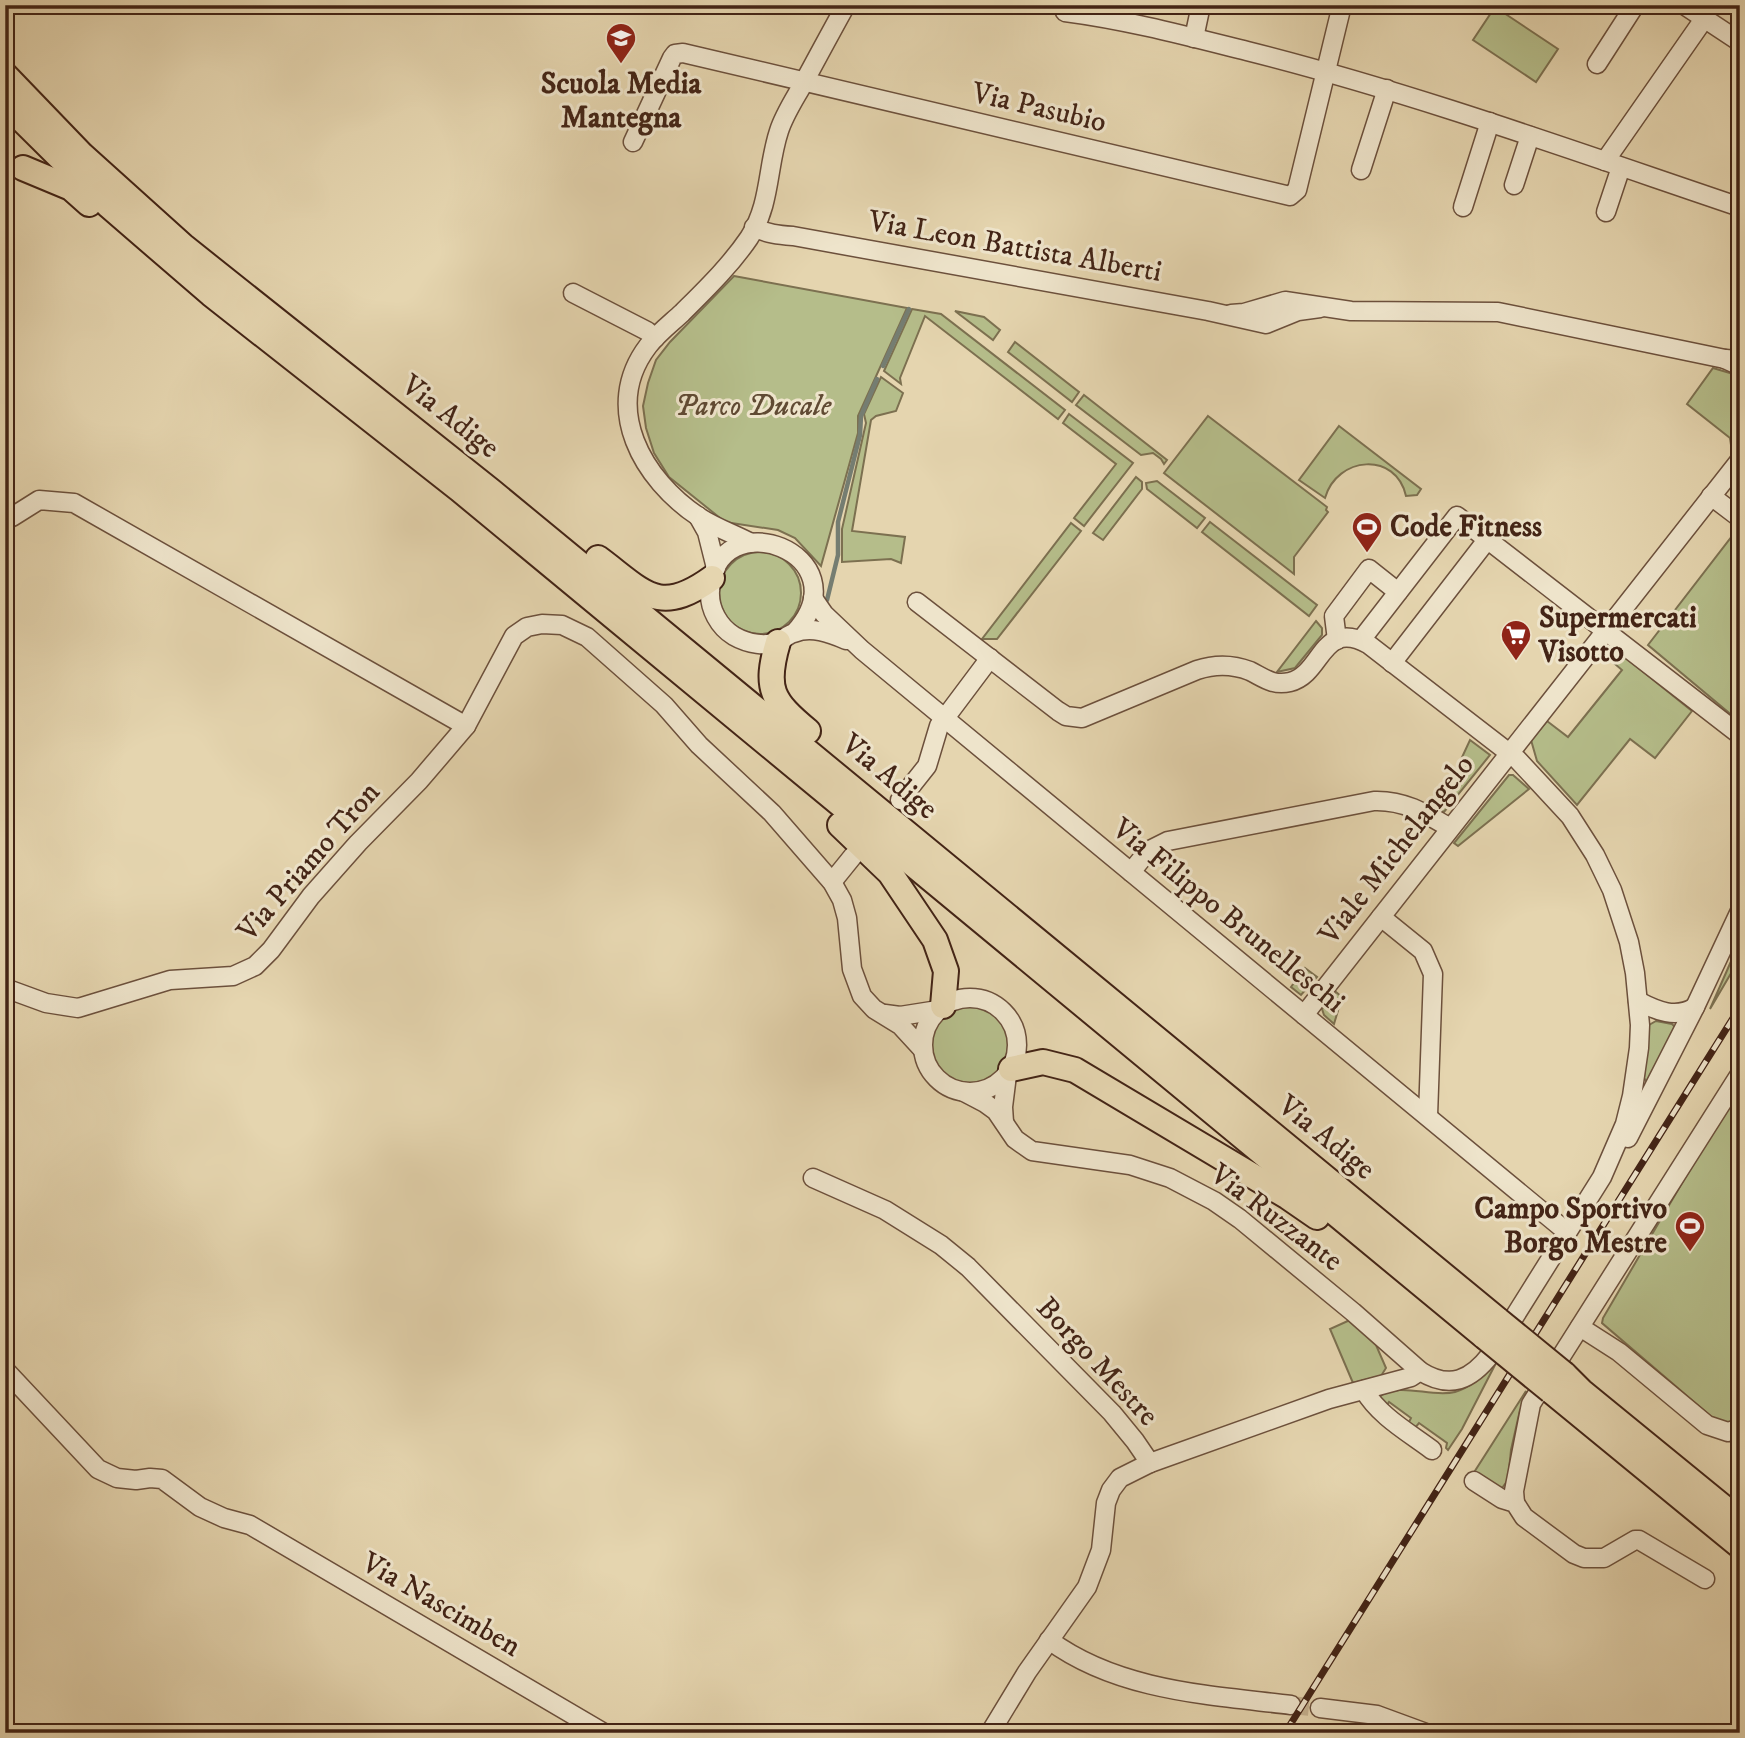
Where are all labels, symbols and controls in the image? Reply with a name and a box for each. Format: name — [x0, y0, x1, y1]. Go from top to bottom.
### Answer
school or university icon: Scuola Media Mantegna — [604, 21, 638, 65]
place label: Scuola Media Mantegna — [541, 66, 703, 137]
street label: Via Pasubio — [967, 74, 1110, 141]
street label: Via Leon Battista Alberti — [865, 203, 1164, 291]
street label: Via Adige — [393, 367, 507, 467]
park label: Parco Ducale — [675, 388, 832, 425]
place label: Code Fitness — [1390, 509, 1542, 546]
sports icon: Code Fitness — [1350, 510, 1384, 554]
place label: Supermercati Visotto — [1538, 600, 1697, 671]
supermarket icon: Supermercati Visotto — [1499, 618, 1533, 662]
street label: Via Adige — [832, 725, 945, 828]
street label: Viale Michelangelo — [1311, 748, 1483, 953]
street label: Via Priamo Tron — [229, 774, 389, 950]
street label: Via Filippo Brunelleschi — [1103, 810, 1352, 1021]
street label: Via Adige — [1269, 1087, 1382, 1188]
street label: Via Ruzzante — [1202, 1156, 1350, 1280]
place label: Campo Sportivo Borgo Mestre — [1474, 1191, 1668, 1262]
sports icon: Campo Sportivo Borgo Mestre — [1673, 1209, 1707, 1253]
street label: Borgo Mestre — [1028, 1290, 1166, 1434]
street label: Via Nascimben — [354, 1544, 527, 1666]

